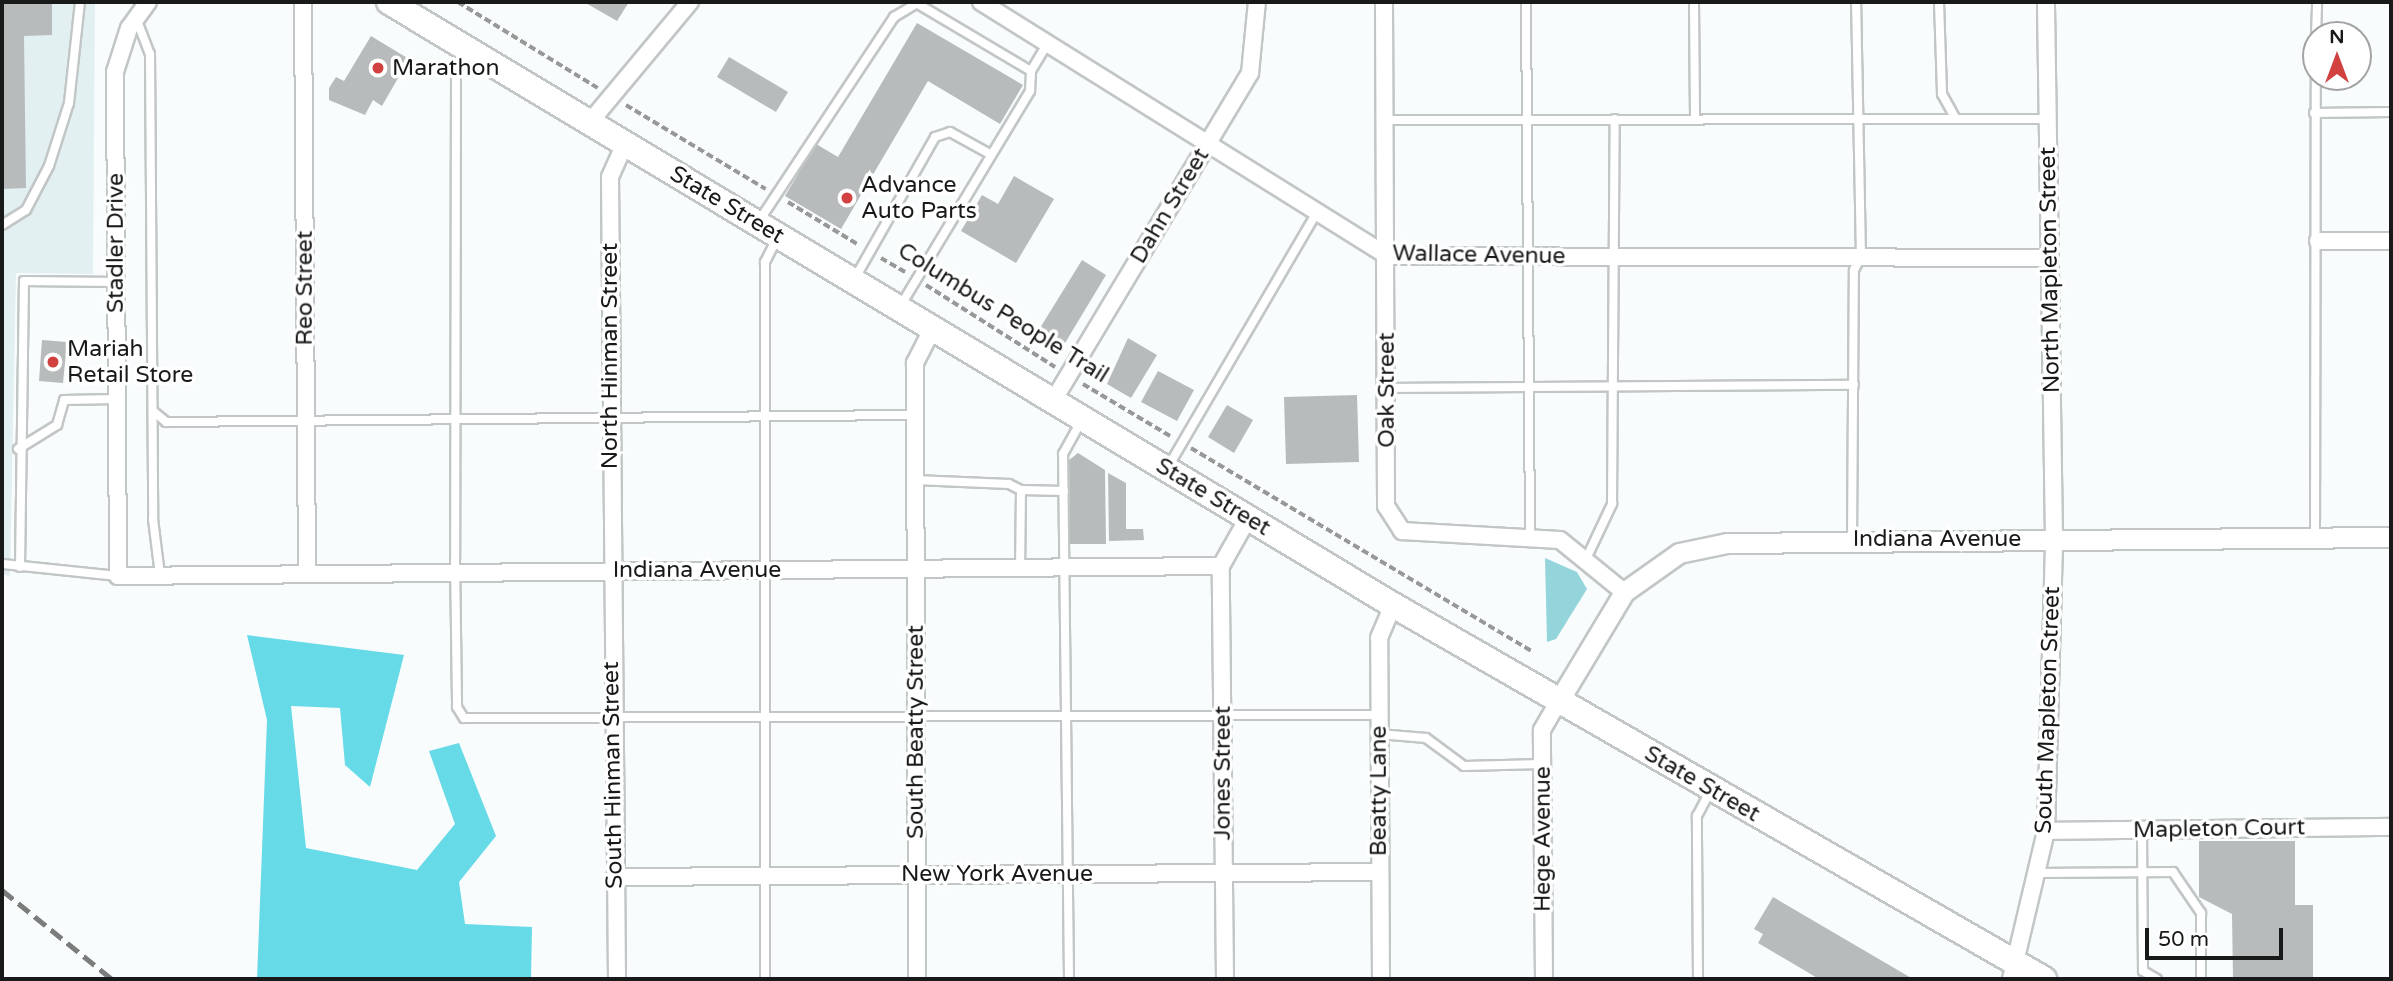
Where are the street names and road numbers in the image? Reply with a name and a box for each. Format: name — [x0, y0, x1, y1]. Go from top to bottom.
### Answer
street label: Dahn Street — [1125, 143, 1215, 269]
street label: North Mapleton Street — [2034, 147, 2066, 393]
street label: State Street — [665, 160, 789, 250]
street label: Stadler Drive — [102, 173, 130, 313]
street label: Reo Street — [291, 230, 319, 346]
street label: Columbus People Trail — [893, 237, 1113, 389]
street label: Wallace Avenue — [1392, 240, 1566, 270]
street label: North Hinman Street — [596, 243, 624, 469]
street label: Oak Street — [1373, 332, 1401, 448]
street label: State Street — [1151, 452, 1275, 542]
street label: Indiana Avenue — [1853, 525, 2021, 553]
street label: Indiana Avenue — [613, 556, 781, 584]
street label: South Mapleton Street — [2030, 586, 2066, 834]
street label: South Beatty Street — [902, 625, 930, 839]
street label: South Hinman Street — [597, 661, 629, 889]
street label: Jones Street — [1209, 706, 1237, 840]
street label: Beatty Lane — [1365, 726, 1393, 856]
street label: State Street — [1639, 740, 1765, 828]
street label: Hege Avenue — [1529, 766, 1557, 912]
street label: Mapleton Court — [2133, 814, 2305, 844]
street label: New York Avenue — [901, 860, 1093, 888]

